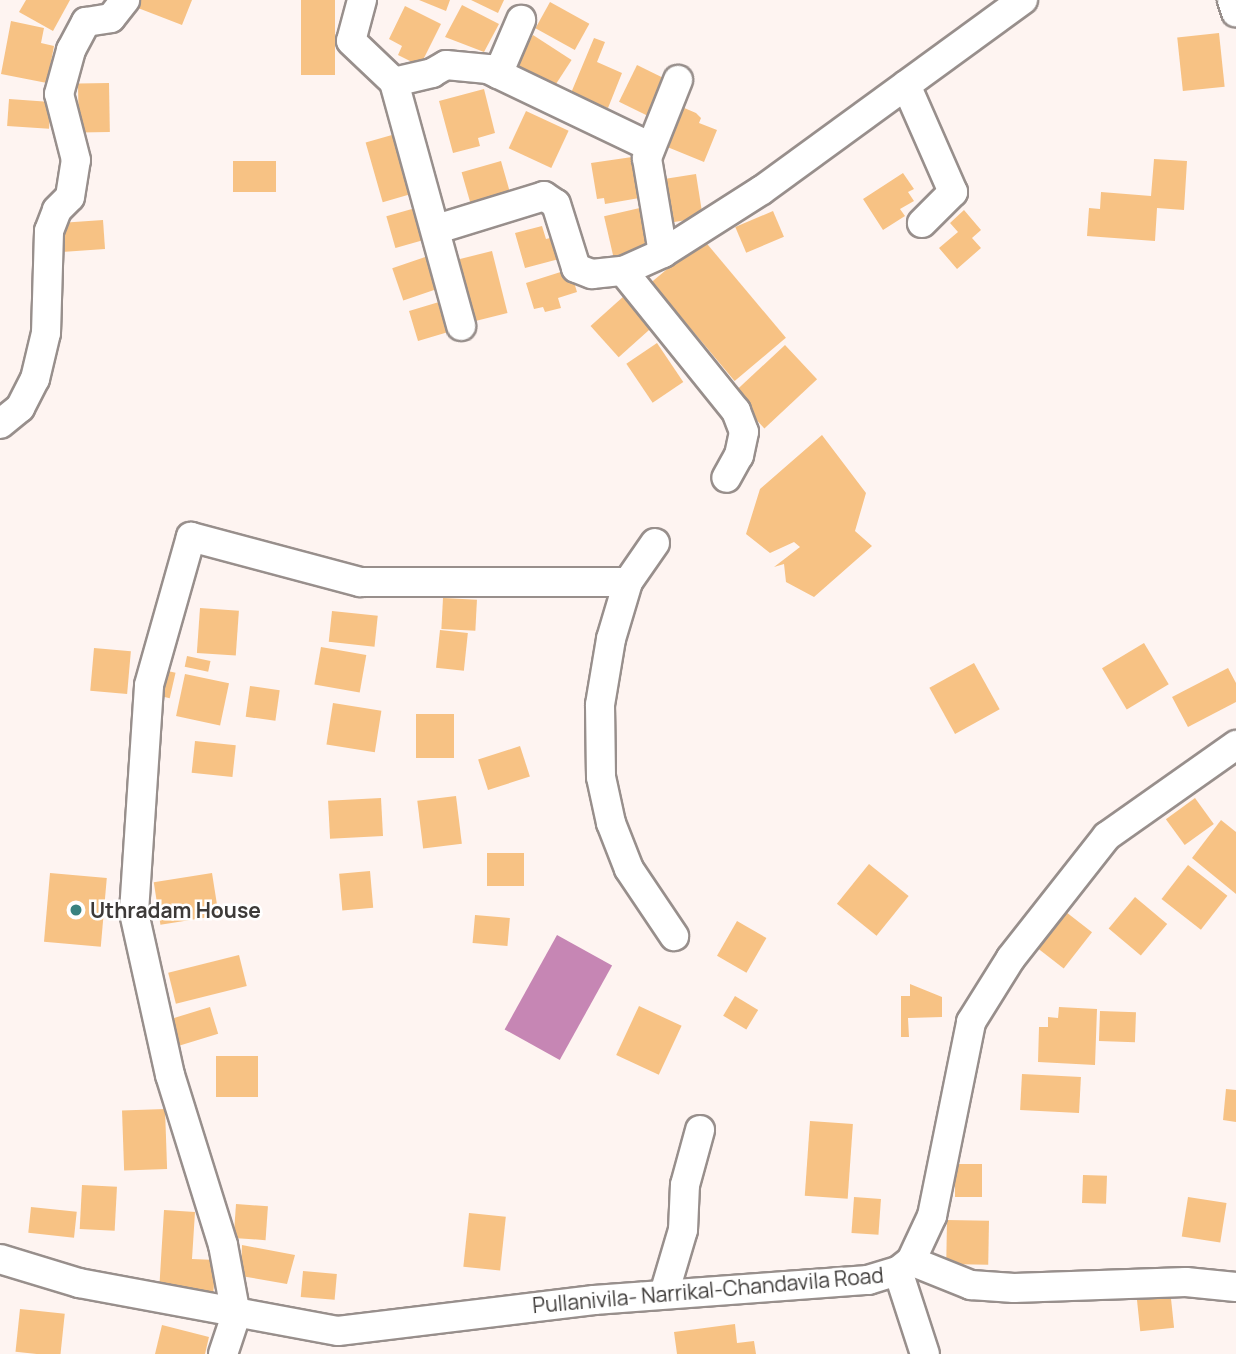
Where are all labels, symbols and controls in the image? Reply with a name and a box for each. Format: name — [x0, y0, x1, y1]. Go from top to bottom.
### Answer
place label: Uthradam House — [90, 897, 261, 923]
marker: Uthradam House — [68, 902, 84, 918]
street label: Pullanivila- Narrikal-Chandavila Road — [531, 1262, 885, 1318]

